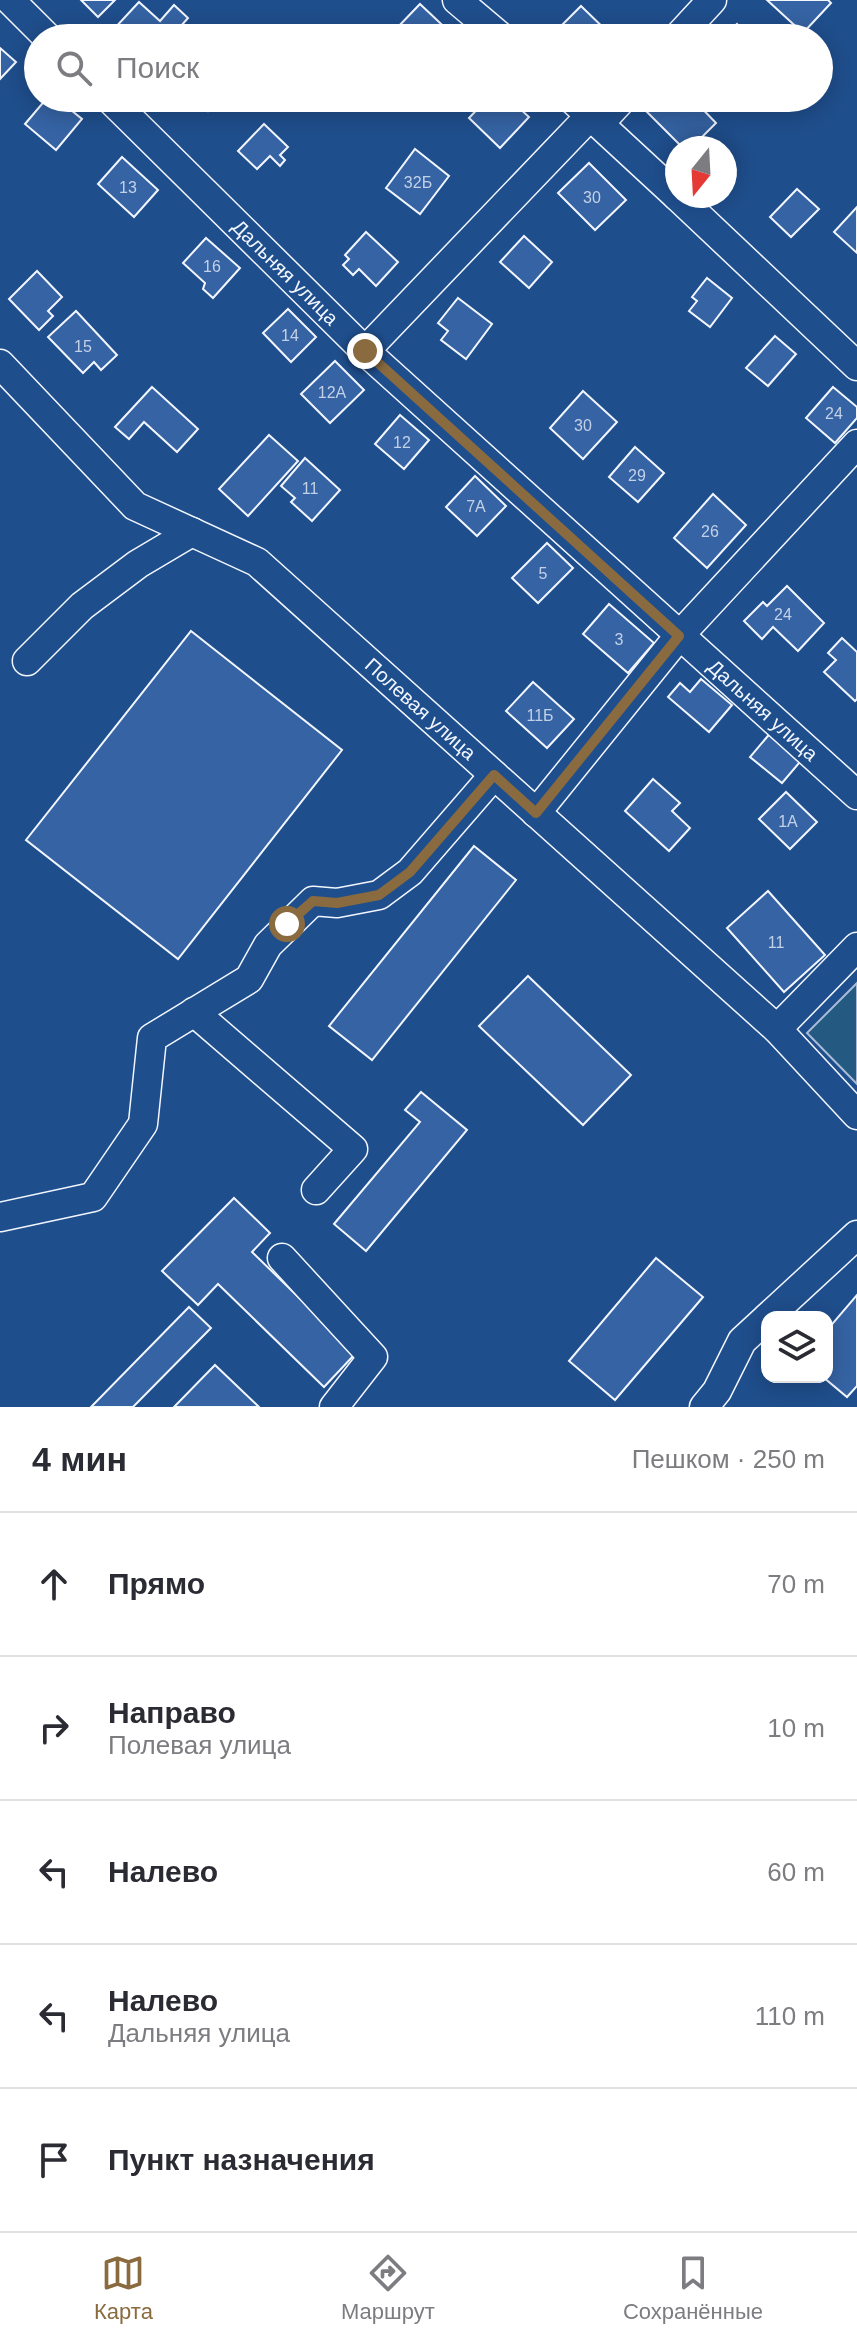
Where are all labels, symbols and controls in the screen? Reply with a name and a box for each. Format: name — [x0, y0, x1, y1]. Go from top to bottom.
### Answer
search box — [24, 24, 833, 112]
icon: search — [52, 46, 96, 90]
text: Поиск — [116, 51, 199, 84]
north arrow — [665, 136, 737, 208]
house number: 32Б — [404, 174, 432, 191]
house number: 13 — [119, 179, 137, 196]
house number: 30 — [583, 189, 601, 206]
street label: Дальняя улица — [228, 215, 344, 330]
house number: 16 — [203, 258, 221, 275]
house number: 14 — [281, 327, 299, 344]
route end — [347, 333, 383, 369]
house number: 15 — [74, 338, 92, 355]
house number: 12А — [318, 384, 347, 401]
house number: 24 — [825, 405, 843, 422]
house number: 30 — [574, 417, 592, 434]
house number: 12 — [393, 434, 411, 451]
house number: 29 — [628, 467, 646, 484]
house number: 11 — [302, 480, 318, 497]
house number: 7А — [466, 498, 486, 515]
house number: 26 — [701, 523, 719, 540]
house number: 5 — [539, 565, 548, 582]
house number: 24 — [774, 606, 792, 623]
house number: 3 — [615, 631, 624, 648]
street label: Полевая улица — [361, 654, 481, 765]
street label: Дальняя улица — [704, 655, 823, 766]
house number: 11Б — [526, 707, 554, 724]
house number: 1А — [778, 813, 798, 830]
route start — [269, 906, 305, 942]
house number: 11 — [768, 934, 784, 951]
map controls — [761, 1311, 833, 1383]
button: layers — [761, 1311, 833, 1383]
text: 4 мин — [32, 1440, 127, 1478]
text: Пешком · 250 m — [632, 1444, 825, 1474]
icon: ahead — [32, 1562, 76, 1606]
text: Прямо — [108, 1567, 205, 1600]
text: 70 m — [767, 1569, 825, 1599]
text: Направо — [108, 1696, 236, 1729]
icon: right — [32, 1706, 76, 1750]
text: 10 m — [767, 1713, 825, 1743]
text: Полевая улица — [108, 1730, 291, 1760]
icon: left — [32, 1850, 76, 1894]
text: Налево — [108, 1855, 218, 1888]
text: 60 m — [767, 1857, 825, 1887]
text: Налево — [108, 1984, 218, 2017]
icon: left — [32, 1994, 76, 2038]
text: 110 m — [755, 2001, 825, 2031]
text: Дальняя улица — [108, 2018, 290, 2048]
icon: arrive — [32, 2138, 76, 2182]
text: Пункт назначения — [108, 2143, 375, 2176]
tab: Карта — [94, 2251, 153, 2325]
tab: Маршрут — [341, 2251, 435, 2325]
tab: Сохранённые — [623, 2251, 763, 2325]

